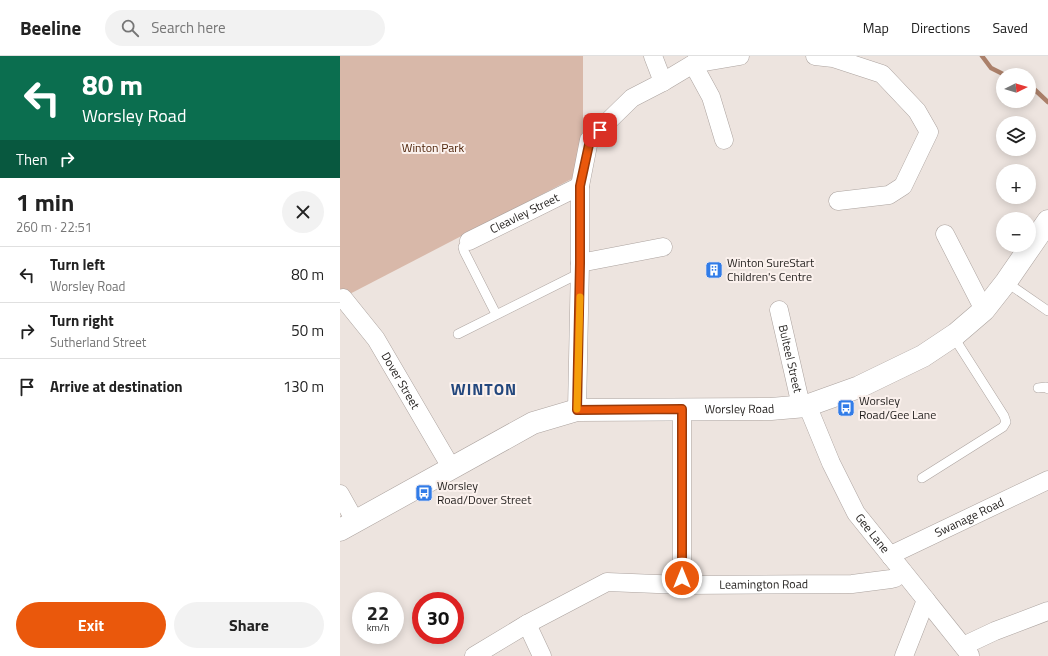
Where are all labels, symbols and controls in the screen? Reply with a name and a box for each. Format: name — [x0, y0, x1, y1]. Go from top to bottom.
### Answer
search box — [105, 10, 385, 46]
text: Beeline — [20, 13, 81, 42]
text: Search here — [151, 16, 226, 39]
icon: search — [119, 17, 141, 39]
text: Map — [863, 17, 889, 38]
text: Directions — [911, 17, 970, 38]
text: Saved — [992, 17, 1028, 38]
text: 80 m — [82, 63, 143, 106]
north arrow — [996, 68, 1036, 108]
map controls — [996, 68, 1036, 252]
icon: left — [16, 72, 68, 124]
text: Worsley Road — [82, 102, 186, 129]
pin — [583, 113, 617, 147]
button: layers — [996, 116, 1036, 156]
icon: arrive — [589, 119, 611, 141]
park label: Winton Park — [402, 138, 464, 157]
text: Then — [16, 148, 48, 171]
icon: right — [56, 148, 78, 170]
button: + — [996, 164, 1036, 204]
text: 1 min — [16, 184, 74, 220]
street label: Cleavley Street — [486, 187, 563, 238]
button: close — [282, 191, 324, 233]
button: − — [996, 212, 1036, 252]
text: 260 m · 22:51 — [16, 217, 92, 237]
text: Turn left — [50, 253, 105, 276]
place label: Winton SureStart Children's Centre — [727, 253, 815, 286]
building icon: Winton SureStart Children's Centre — [704, 260, 724, 280]
text: 80 m — [291, 263, 324, 286]
icon: left — [16, 264, 38, 286]
text: Worsley Road — [50, 276, 125, 296]
text: Turn right — [50, 309, 114, 332]
text: 50 m — [291, 319, 324, 342]
icon: right — [16, 320, 38, 342]
street label: Bulteel Street — [774, 323, 808, 395]
text: Sutherland Street — [50, 332, 146, 352]
street label: Dover Street — [377, 348, 425, 413]
text: Arrive at destination — [50, 375, 183, 398]
text: 130 m — [283, 375, 324, 398]
icon: arrive — [16, 376, 38, 398]
district label: WINTON — [451, 377, 517, 401]
place label: Worsley Road/Gee Lane — [859, 391, 936, 424]
bus stop icon: Worsley Road/Gee Lane — [836, 398, 856, 418]
street label: Worsley Road — [705, 399, 775, 418]
place label: Worsley Road/Dover Street — [437, 476, 532, 509]
bus stop icon: Worsley Road/Dover Street — [414, 483, 434, 503]
street label: Swanage Road — [931, 492, 1007, 542]
street label: Gee Lane — [851, 509, 895, 557]
position arrow — [661, 557, 703, 599]
street label: Leamington Road — [719, 574, 808, 594]
speed limit sign: 30 — [412, 592, 464, 644]
text: 22 — [367, 597, 389, 628]
button: Exit — [16, 602, 166, 648]
button: Share — [174, 602, 324, 648]
text: km/h — [367, 620, 389, 635]

